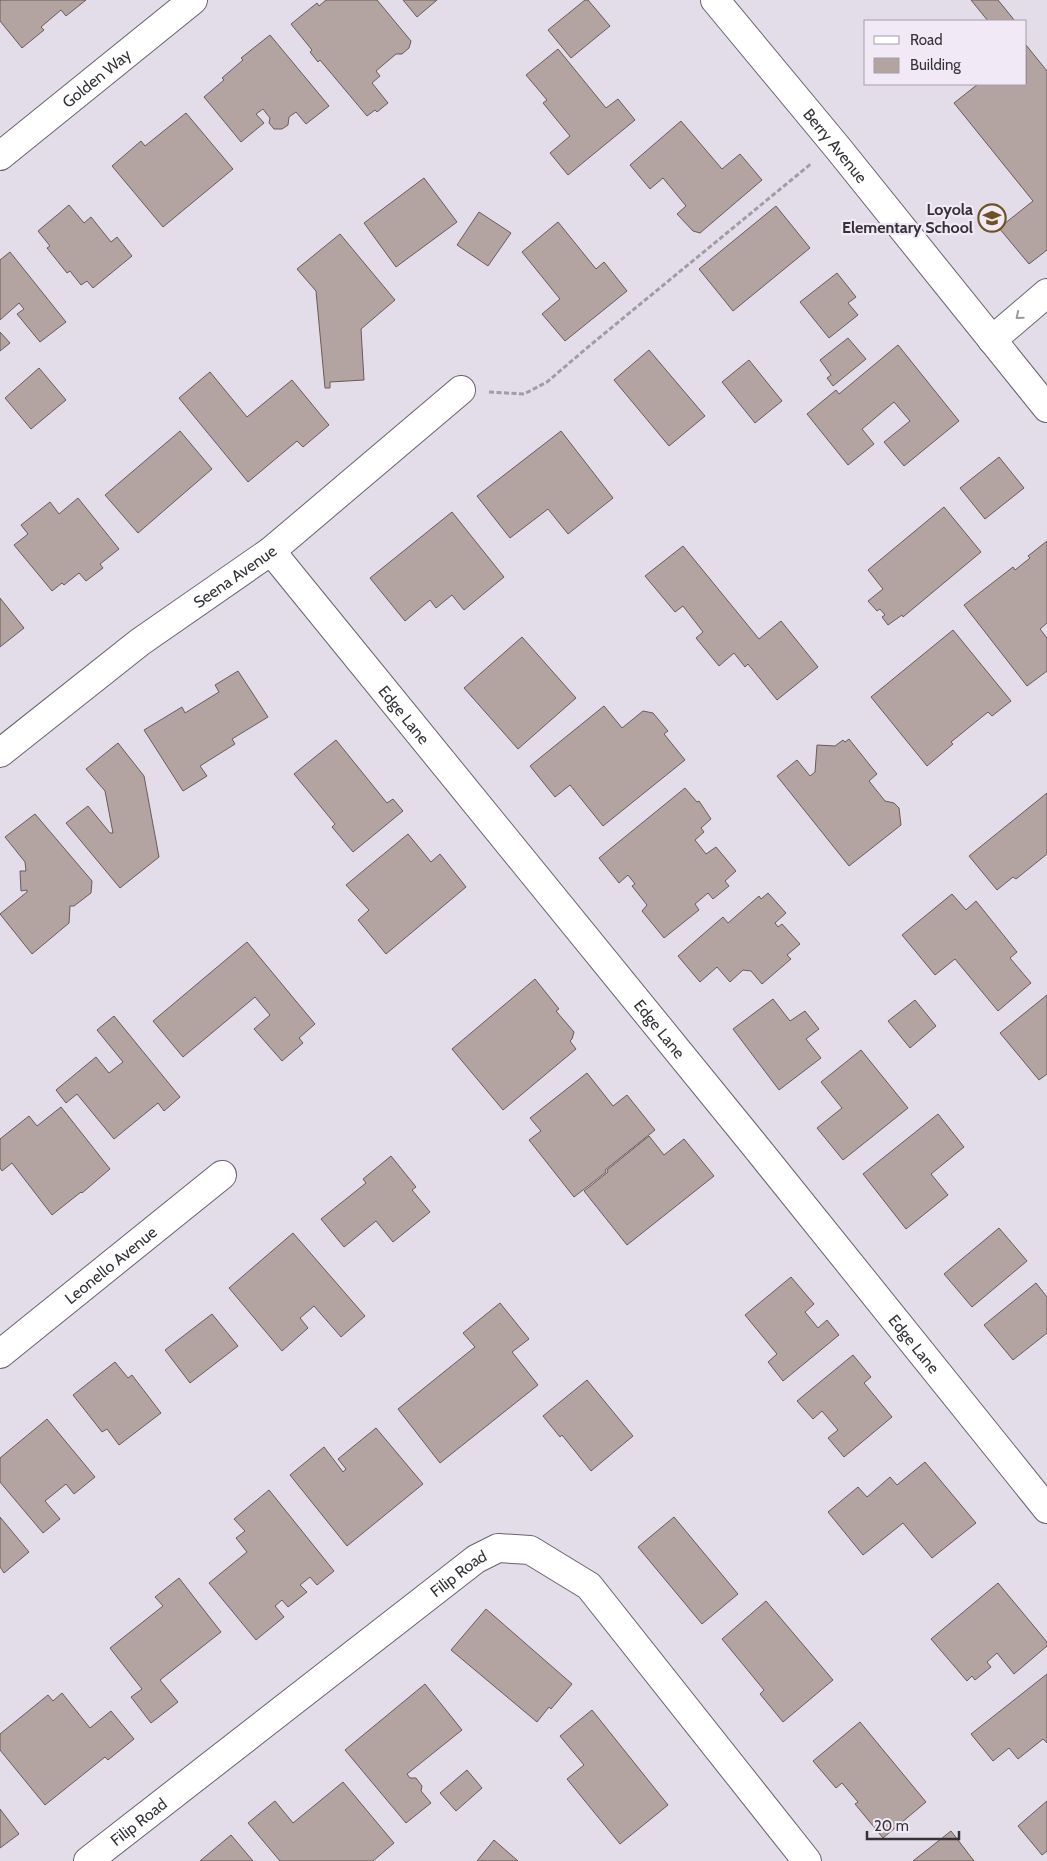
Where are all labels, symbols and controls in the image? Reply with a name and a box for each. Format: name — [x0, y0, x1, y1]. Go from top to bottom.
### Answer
legend — [864, 20, 1027, 85]
text: Road — [910, 31, 943, 49]
street label: Golden Way — [58, 45, 135, 111]
text: Building — [910, 56, 961, 74]
street label: Berry Avenue — [800, 105, 871, 187]
place label: Loyola Elementary School — [842, 200, 973, 237]
school or university icon: Loyola Elementary School — [977, 203, 1007, 233]
one-way arrow — [1016, 310, 1025, 319]
street label: Seena Avenue — [190, 541, 280, 612]
street label: Edge Lane — [375, 681, 434, 748]
street label: Edge Lane — [630, 996, 689, 1062]
street label: Leonello Avenue — [61, 1222, 160, 1308]
street label: Edge Lane — [885, 1311, 944, 1377]
street label: Filip Road — [426, 1546, 490, 1601]
street label: Filip Road — [107, 1794, 170, 1849]
scale bar — [867, 1808, 960, 1840]
text: 20 m — [874, 1817, 909, 1835]

